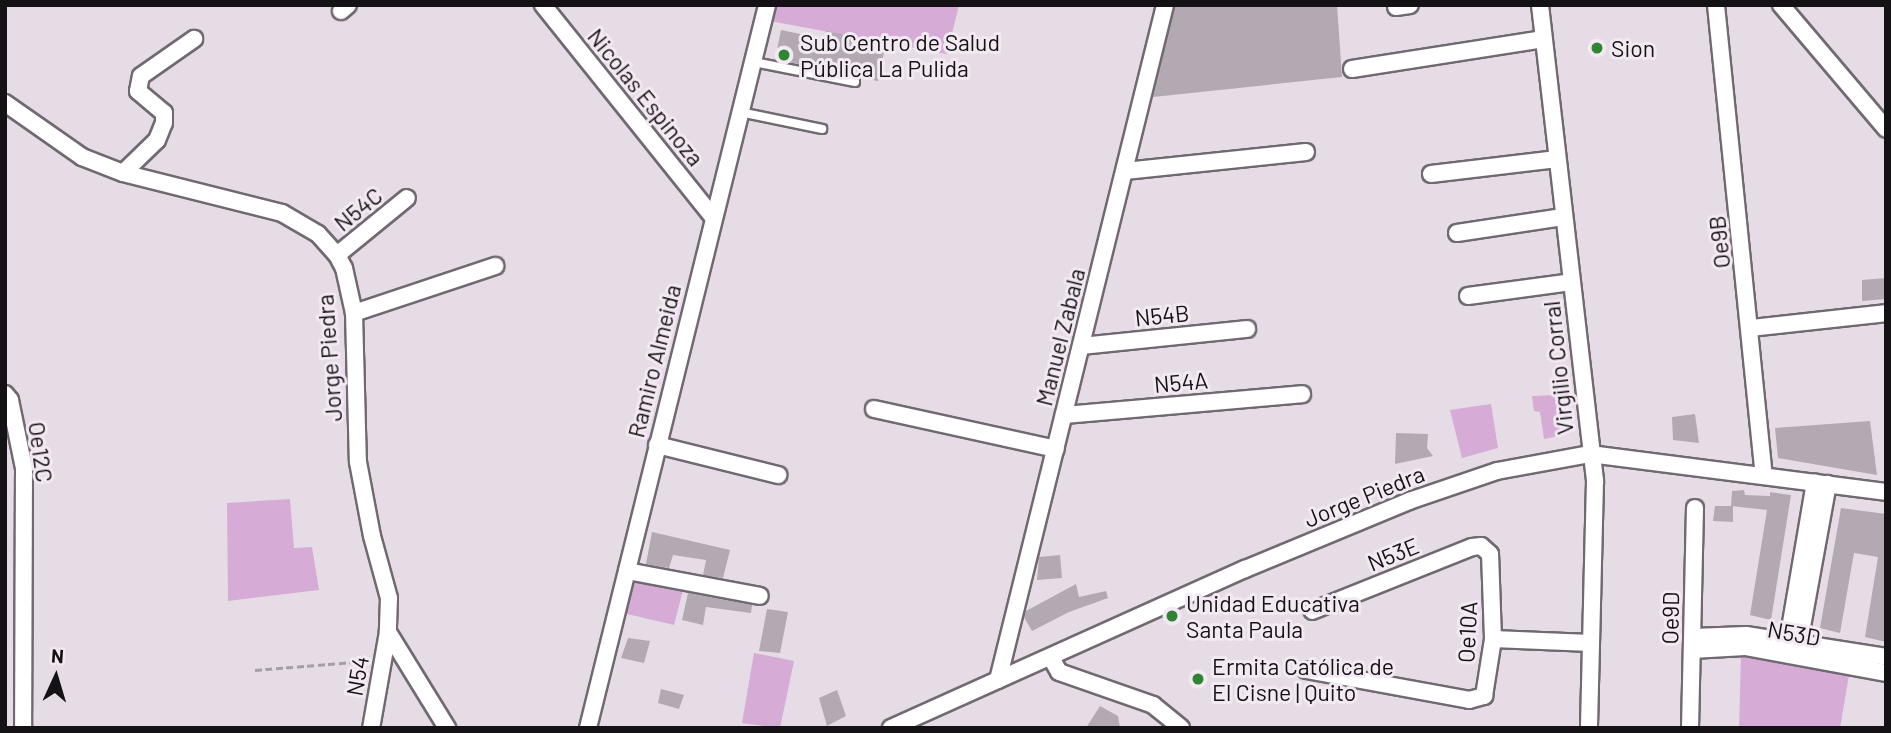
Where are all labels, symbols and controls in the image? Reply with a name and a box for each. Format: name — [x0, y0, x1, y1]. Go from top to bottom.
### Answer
street label: Nicolas Espinoza — [582, 23, 710, 171]
place label: Sub Centro de Salud Pública La Pulida — [800, 28, 1000, 82]
place label: Sion — [1611, 34, 1655, 62]
marker: Sion — [1589, 40, 1605, 56]
marker: Sub Centro de Salud Pública La Pulida — [774, 45, 794, 65]
street label: N54C — [328, 181, 388, 237]
street label: Oe9B — [1703, 214, 1735, 270]
street label: Manuel Zabala — [1030, 265, 1090, 409]
street label: Ramiro Almeida — [622, 282, 686, 440]
street label: Jorge Piedra — [311, 293, 347, 423]
street label: N54B — [1133, 298, 1191, 332]
street label: Virgilio Corral — [1537, 300, 1579, 436]
street label: N54A — [1153, 366, 1209, 398]
street label: Oe12C — [23, 420, 59, 484]
street label: Jorge Piedra — [1300, 459, 1428, 533]
street label: N53E — [1363, 531, 1423, 577]
place label: Unidad Educativa Santa Paula — [1186, 589, 1360, 643]
street label: Oe9D — [1656, 591, 1684, 645]
street label: Oe10A — [1452, 601, 1482, 663]
marker: Unidad Educativa Santa Paula — [1164, 608, 1180, 624]
street label: N53D — [1765, 615, 1823, 651]
north arrow — [21, 642, 91, 712]
text: N — [50, 644, 65, 667]
place label: Ermita Católica de El Cisne | Quito — [1212, 652, 1394, 706]
street label: N54 — [340, 654, 374, 698]
marker: Ermita Católica de El Cisne | Quito — [1190, 671, 1206, 687]

